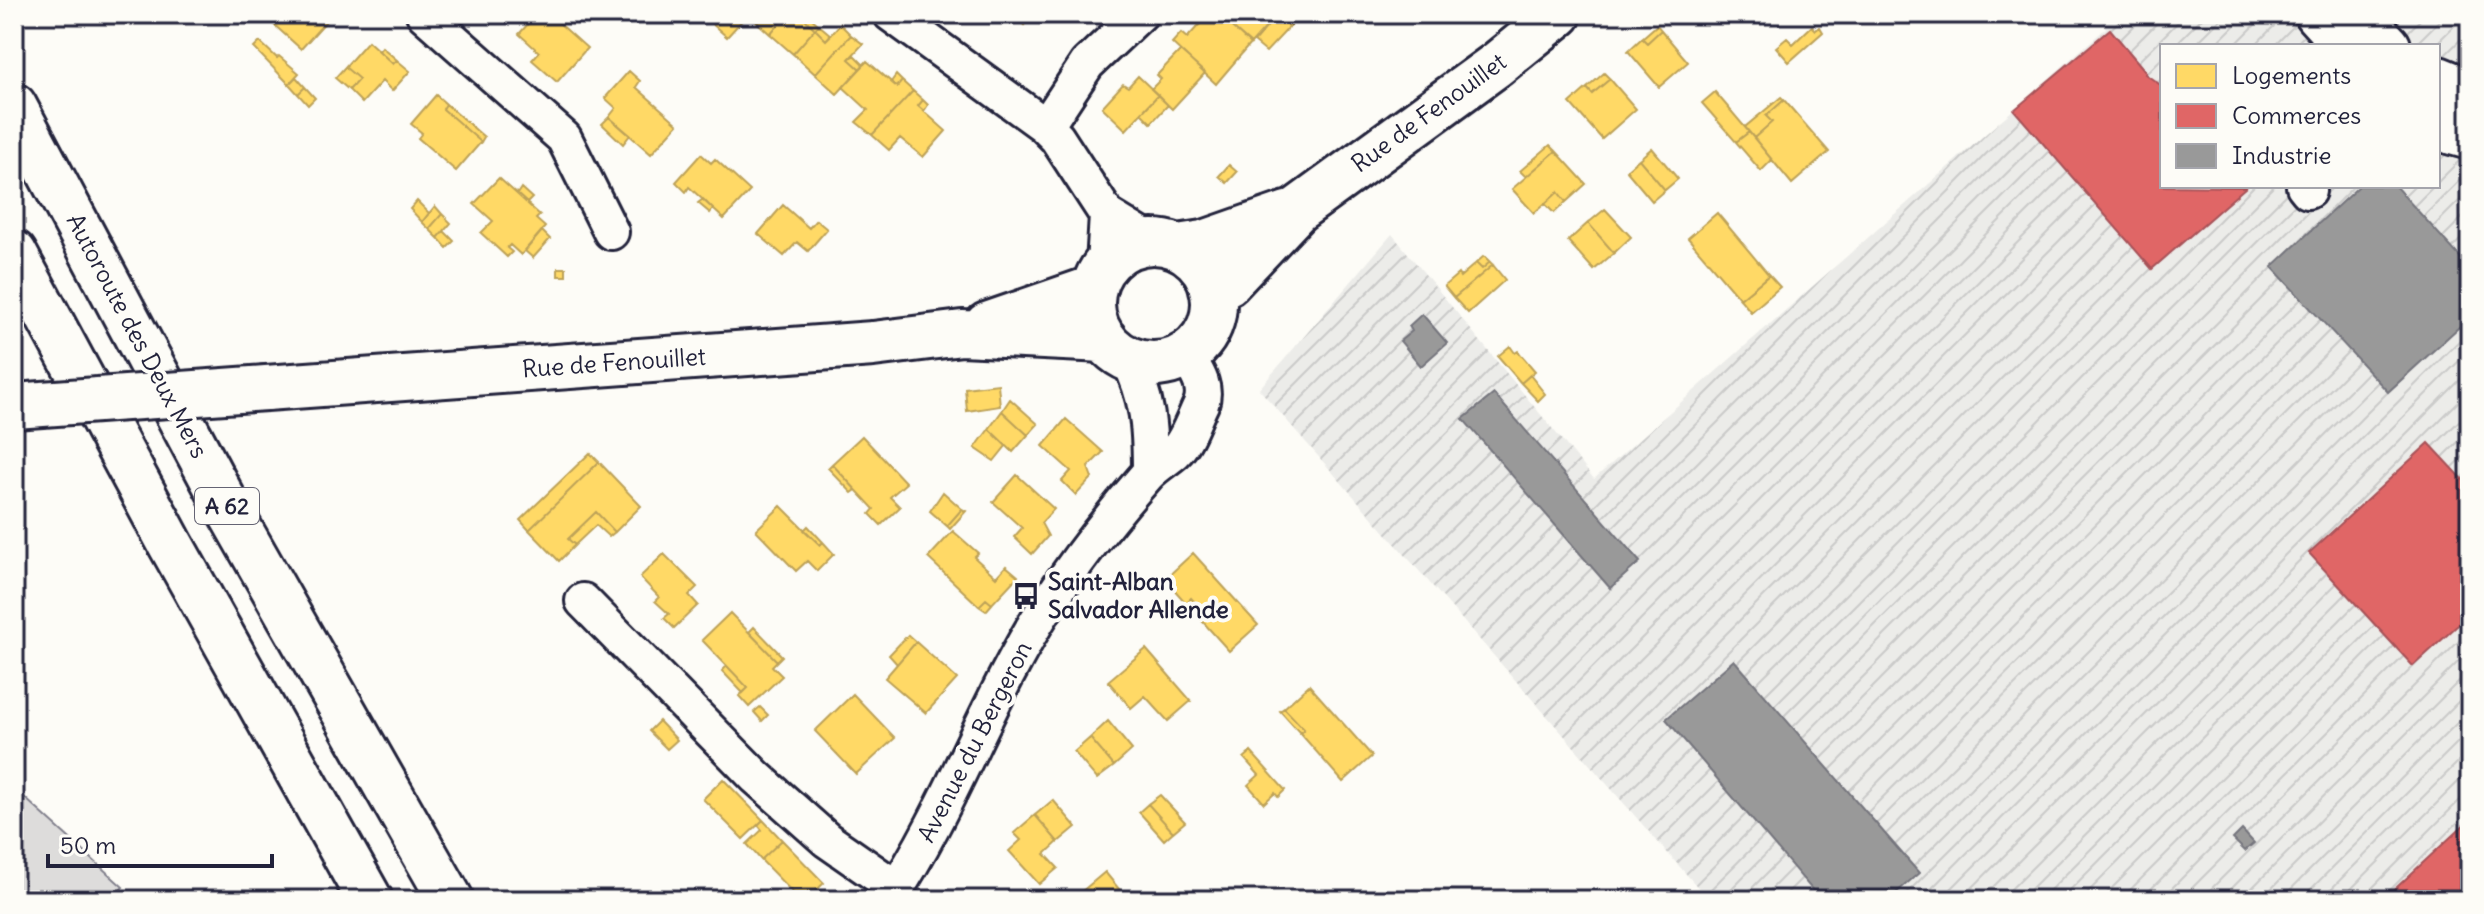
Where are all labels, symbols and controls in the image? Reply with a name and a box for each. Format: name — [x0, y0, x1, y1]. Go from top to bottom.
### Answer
legend — [2160, 44, 2440, 188]
street label: Rue de Fenouillet — [1345, 46, 1512, 178]
text: Logements — [2232, 60, 2351, 90]
text: Commerces — [2232, 100, 2361, 130]
text: Industrie — [2232, 140, 2331, 170]
street label: Autoroute des Deux Mers — [61, 208, 215, 463]
street label: Rue de Fenouillet — [521, 341, 707, 383]
road number: A 62 — [195, 488, 259, 524]
place label: Saint-Alban Salvador Allende — [1048, 566, 1229, 624]
bus stop icon: Saint-Alban Salvador Allende — [1011, 581, 1041, 611]
street label: Avenue du Bergeron — [910, 636, 1038, 847]
scale bar — [48, 818, 272, 868]
text: 50 m — [60, 830, 116, 860]

